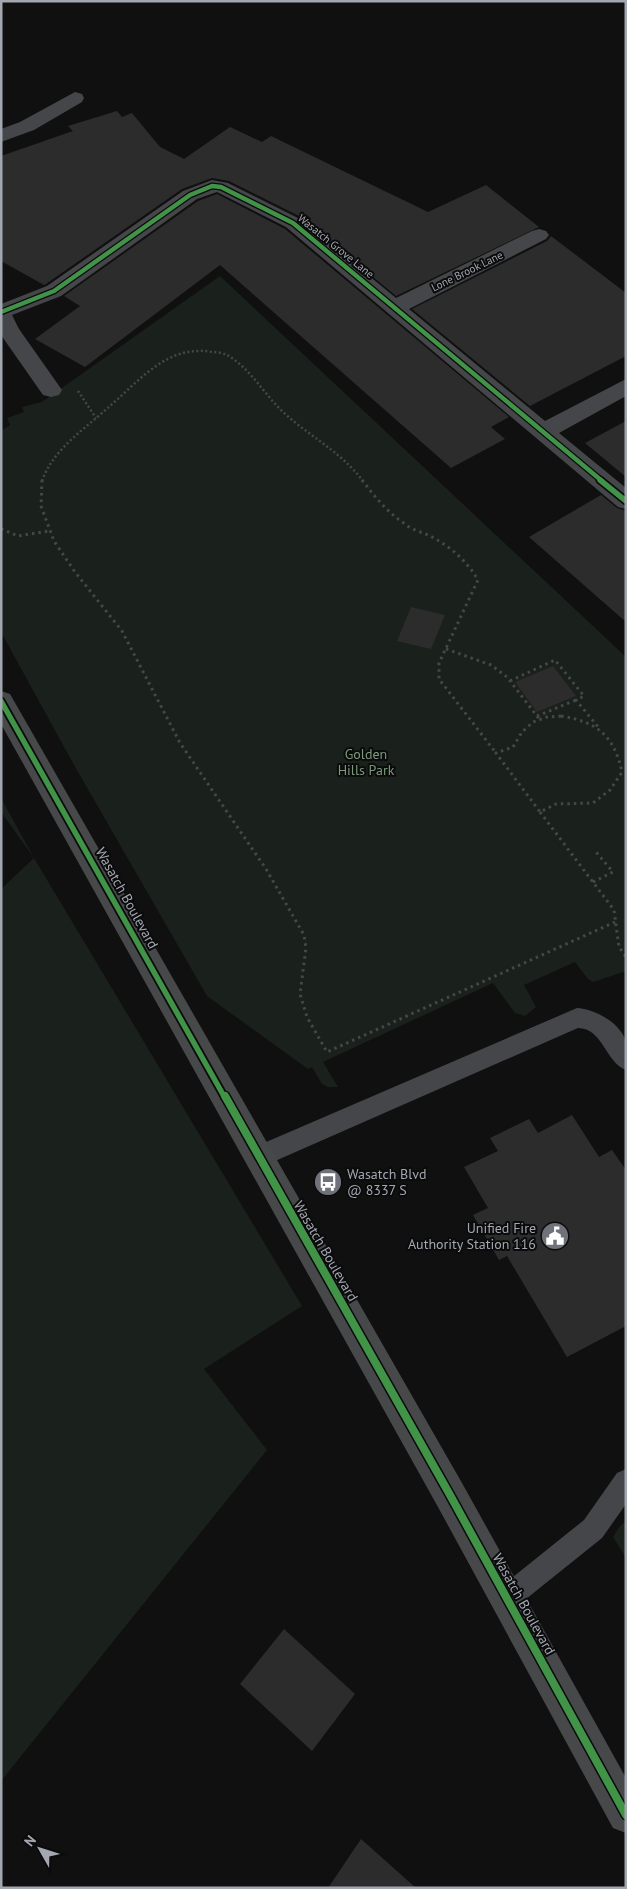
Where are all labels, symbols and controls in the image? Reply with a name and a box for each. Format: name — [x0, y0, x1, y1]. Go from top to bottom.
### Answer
street label: Wasatch Grove Lane — [295, 211, 377, 281]
street label: Lone Brook Lane — [429, 247, 505, 294]
park label: Golden Hills Park — [338, 745, 395, 779]
street label: Wasatch Boulevard — [92, 844, 162, 952]
place label: Wasatch Blvd @ 8337 S — [347, 1165, 427, 1199]
bus stop icon: Wasatch Blvd @ 8337 S — [313, 1167, 343, 1197]
street label: Wasatch Boulevard — [290, 1197, 362, 1305]
place label: Unified Fire Authority Station 116 — [408, 1219, 536, 1253]
public building icon: Unified Fire Authority Station 116 — [540, 1221, 570, 1251]
street label: Wasatch Boulevard — [489, 1550, 559, 1658]
north arrow — [15, 1824, 65, 1874]
text: N — [20, 1832, 40, 1850]

